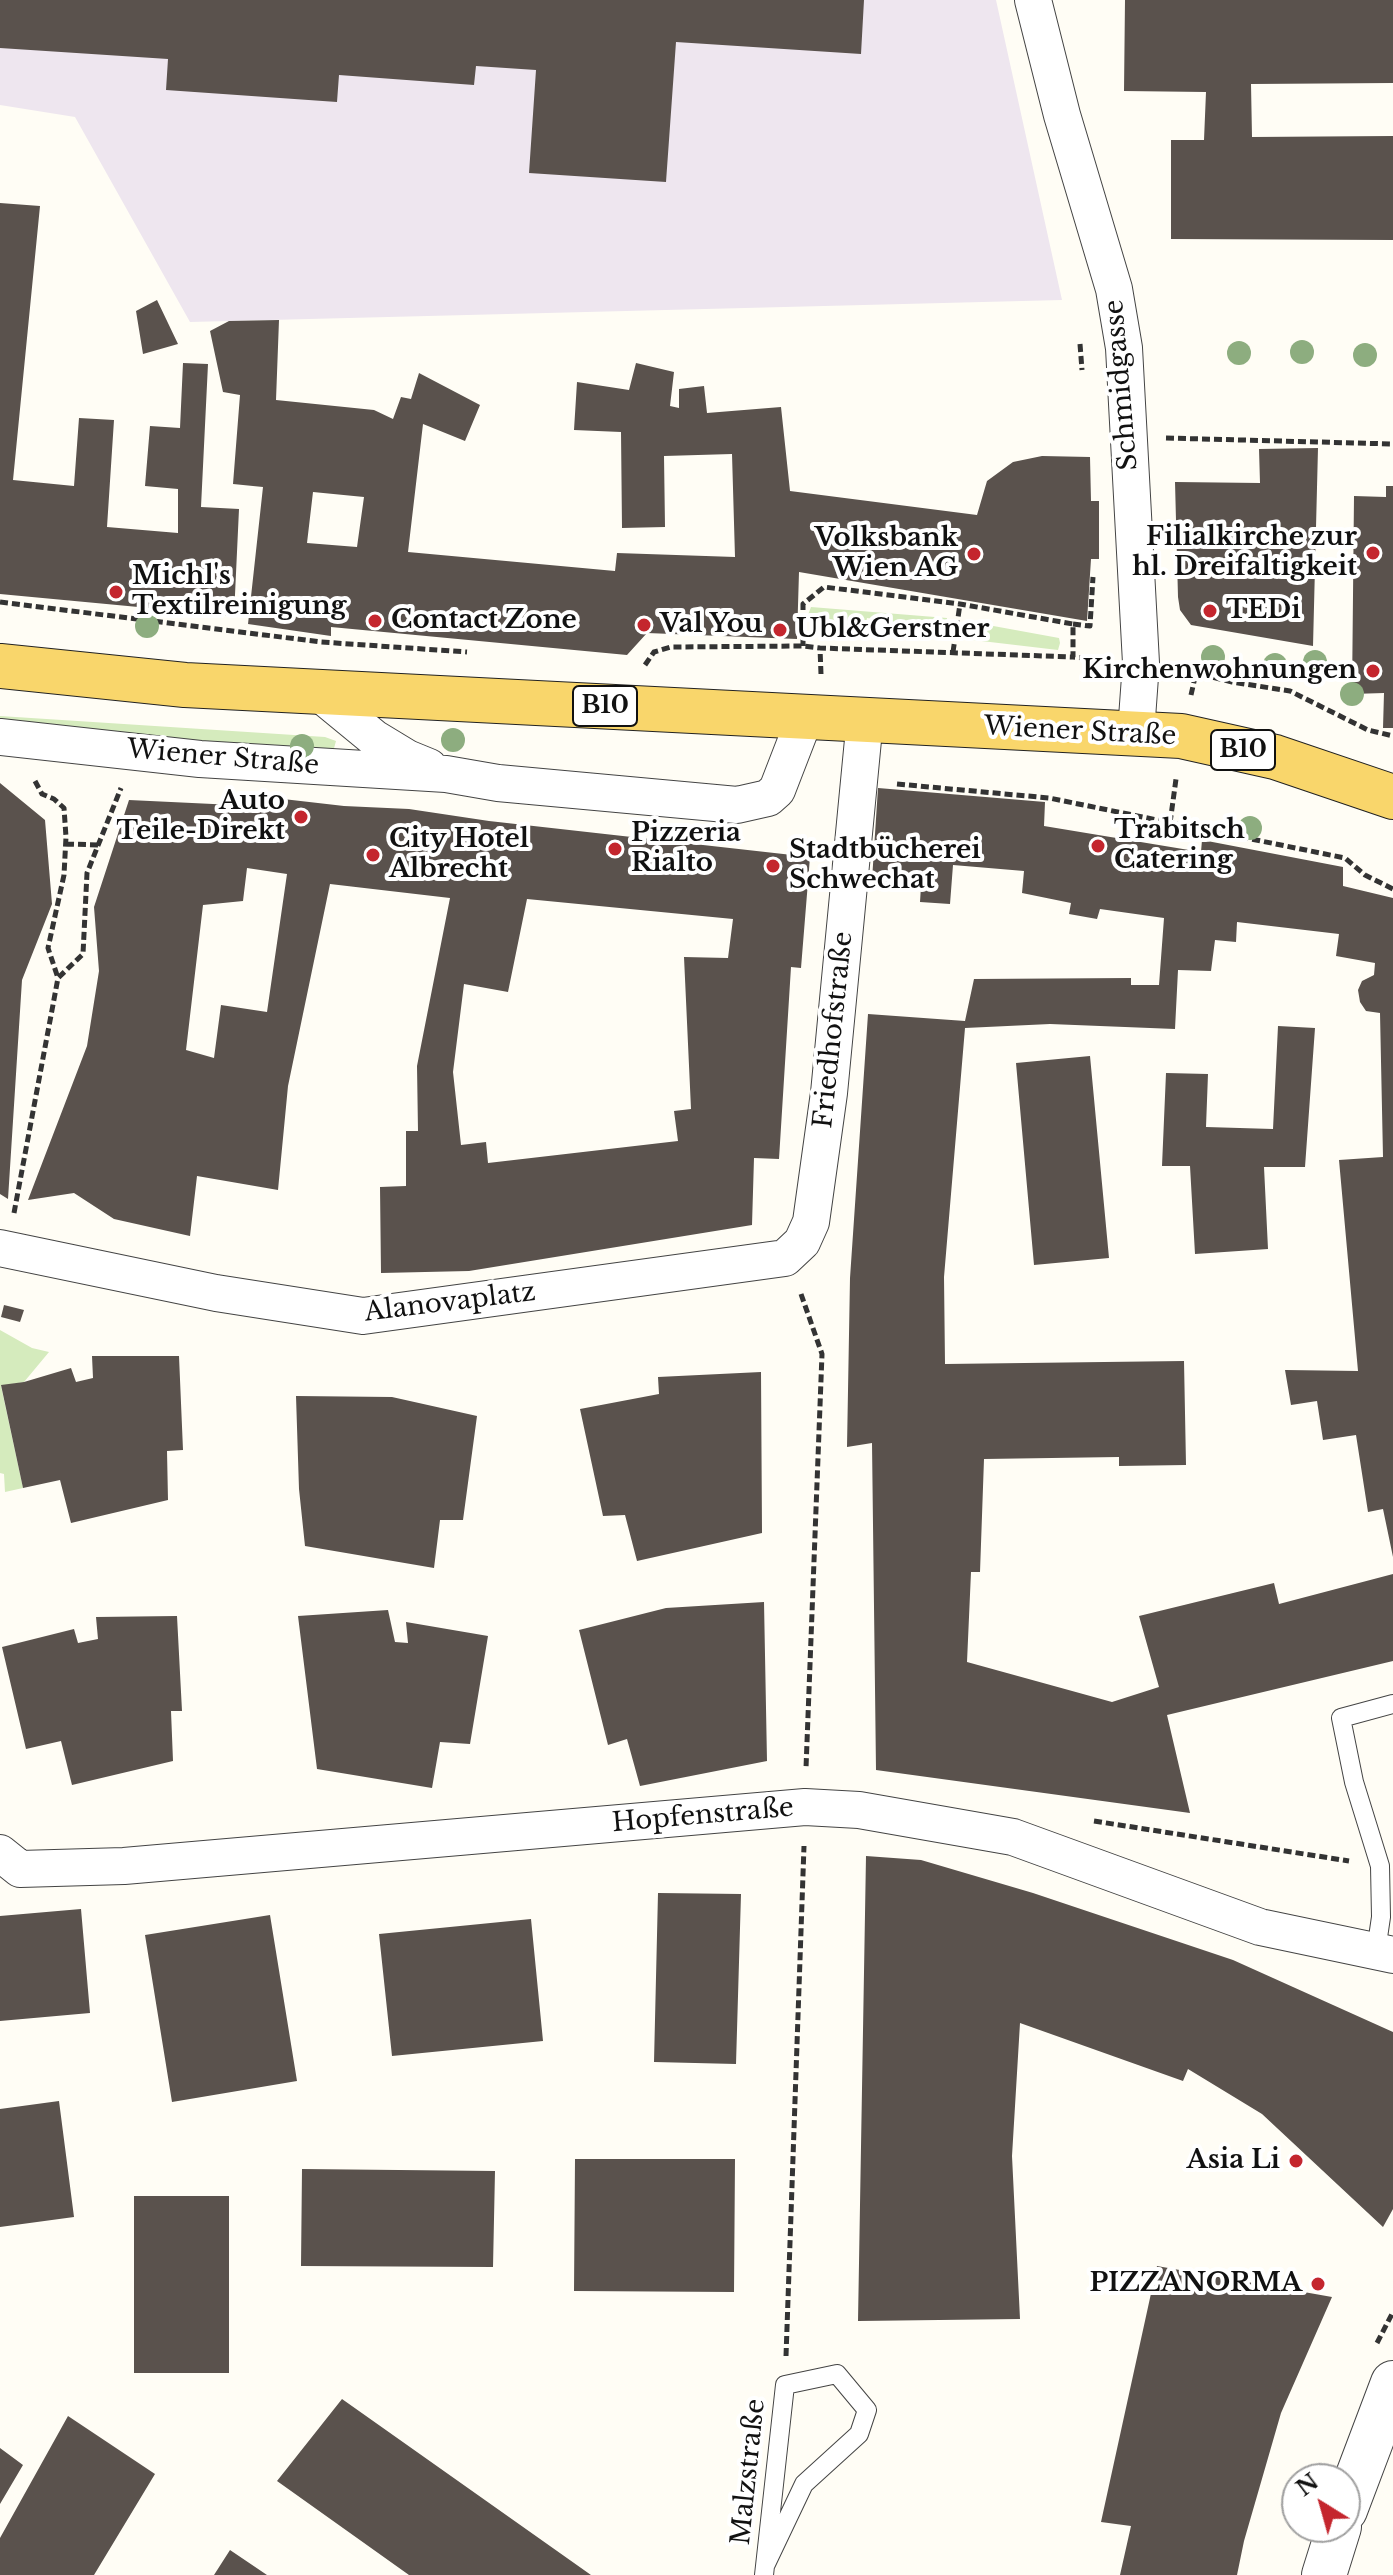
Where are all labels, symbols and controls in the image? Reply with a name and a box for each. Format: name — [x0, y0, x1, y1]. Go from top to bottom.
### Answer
street label: Schmidgasse — [1099, 298, 1145, 472]
place label: Filialkirche zur hl. Dreifaltigkeit — [1132, 522, 1357, 584]
place label: Volksbank Wien AG — [815, 523, 958, 584]
marker: Filialkirche zur hl. Dreifaltigkeit — [1364, 544, 1382, 562]
marker: Volksbank Wien AG — [965, 545, 983, 563]
place label: Michl's Textilreinigung — [132, 561, 346, 622]
marker: Michl's Textilreinigung — [107, 583, 125, 601]
place label: TEDi — [1226, 595, 1301, 627]
marker: TEDi — [1201, 602, 1219, 620]
place label: Contact Zone — [391, 605, 577, 637]
place label: Val You — [660, 609, 762, 641]
marker: Contact Zone — [366, 612, 384, 630]
place label: Ubl&Gerstner — [796, 614, 989, 646]
marker: Val You — [635, 616, 653, 634]
marker: Ubl&Gerstner — [771, 621, 789, 639]
place label: Kirchenwohnungen — [1082, 655, 1357, 687]
marker: Kirchenwohnungen — [1364, 662, 1382, 680]
road number: B10 — [573, 686, 637, 726]
street label: Wiener Straße — [983, 711, 1177, 753]
road number: B10 — [1211, 730, 1275, 770]
street label: Wiener Straße — [126, 734, 320, 782]
place label: Auto Teile-Direkt — [117, 786, 285, 848]
marker: Auto Teile-Direkt — [292, 808, 310, 826]
place label: Trabitsch Catering — [1114, 815, 1245, 876]
place label: Pizzeria Rialto — [631, 818, 741, 880]
place label: City Hotel Albrecht — [389, 824, 529, 886]
place label: Stadtbücherei Schwechat — [789, 835, 981, 896]
marker: Trabitsch Catering — [1089, 837, 1107, 855]
marker: Pizzeria Rialto — [606, 840, 624, 858]
marker: City Hotel Albrecht — [364, 846, 382, 864]
marker: Stadtbücherei Schwechat — [764, 857, 782, 875]
street label: Friedhofstraße — [808, 930, 860, 1130]
street label: Alanovaplatz — [363, 1277, 537, 1329]
street label: Hopfenstraße — [611, 1793, 795, 1839]
place label: Asia Li — [1187, 2145, 1280, 2177]
marker: Asia Li — [1287, 2152, 1305, 2170]
place label: PIZZANORMA — [1089, 2268, 1302, 2300]
marker: PIZZANORMA — [1309, 2275, 1327, 2293]
street label: Malzstraße — [726, 2397, 772, 2547]
north arrow — [1281, 2463, 1361, 2543]
text: N — [1291, 2468, 1324, 2502]

